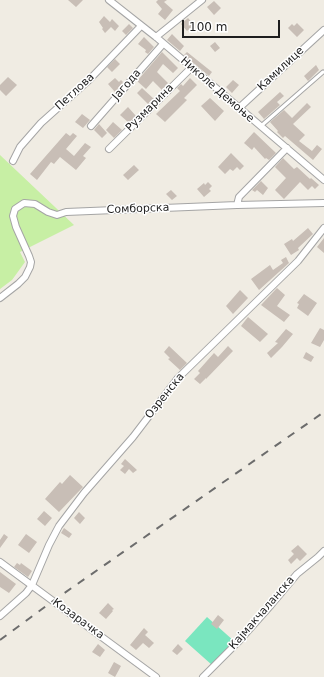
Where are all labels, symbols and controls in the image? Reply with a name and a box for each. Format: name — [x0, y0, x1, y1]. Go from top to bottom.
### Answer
scale bar — [184, 12, 282, 38]
text: 100 m — [189, 20, 227, 34]
street label: Камилице — [255, 44, 307, 94]
street label: Николе Демоње — [178, 54, 256, 126]
street label: Јагода — [110, 67, 144, 103]
street label: Петлова — [53, 71, 97, 113]
street label: Рузмарина — [123, 81, 177, 135]
street label: Сомборска — [106, 201, 170, 217]
street label: Озренска — [143, 371, 187, 421]
street label: Кајмакчаланска — [227, 574, 297, 652]
street label: Козарачка — [50, 596, 106, 642]

